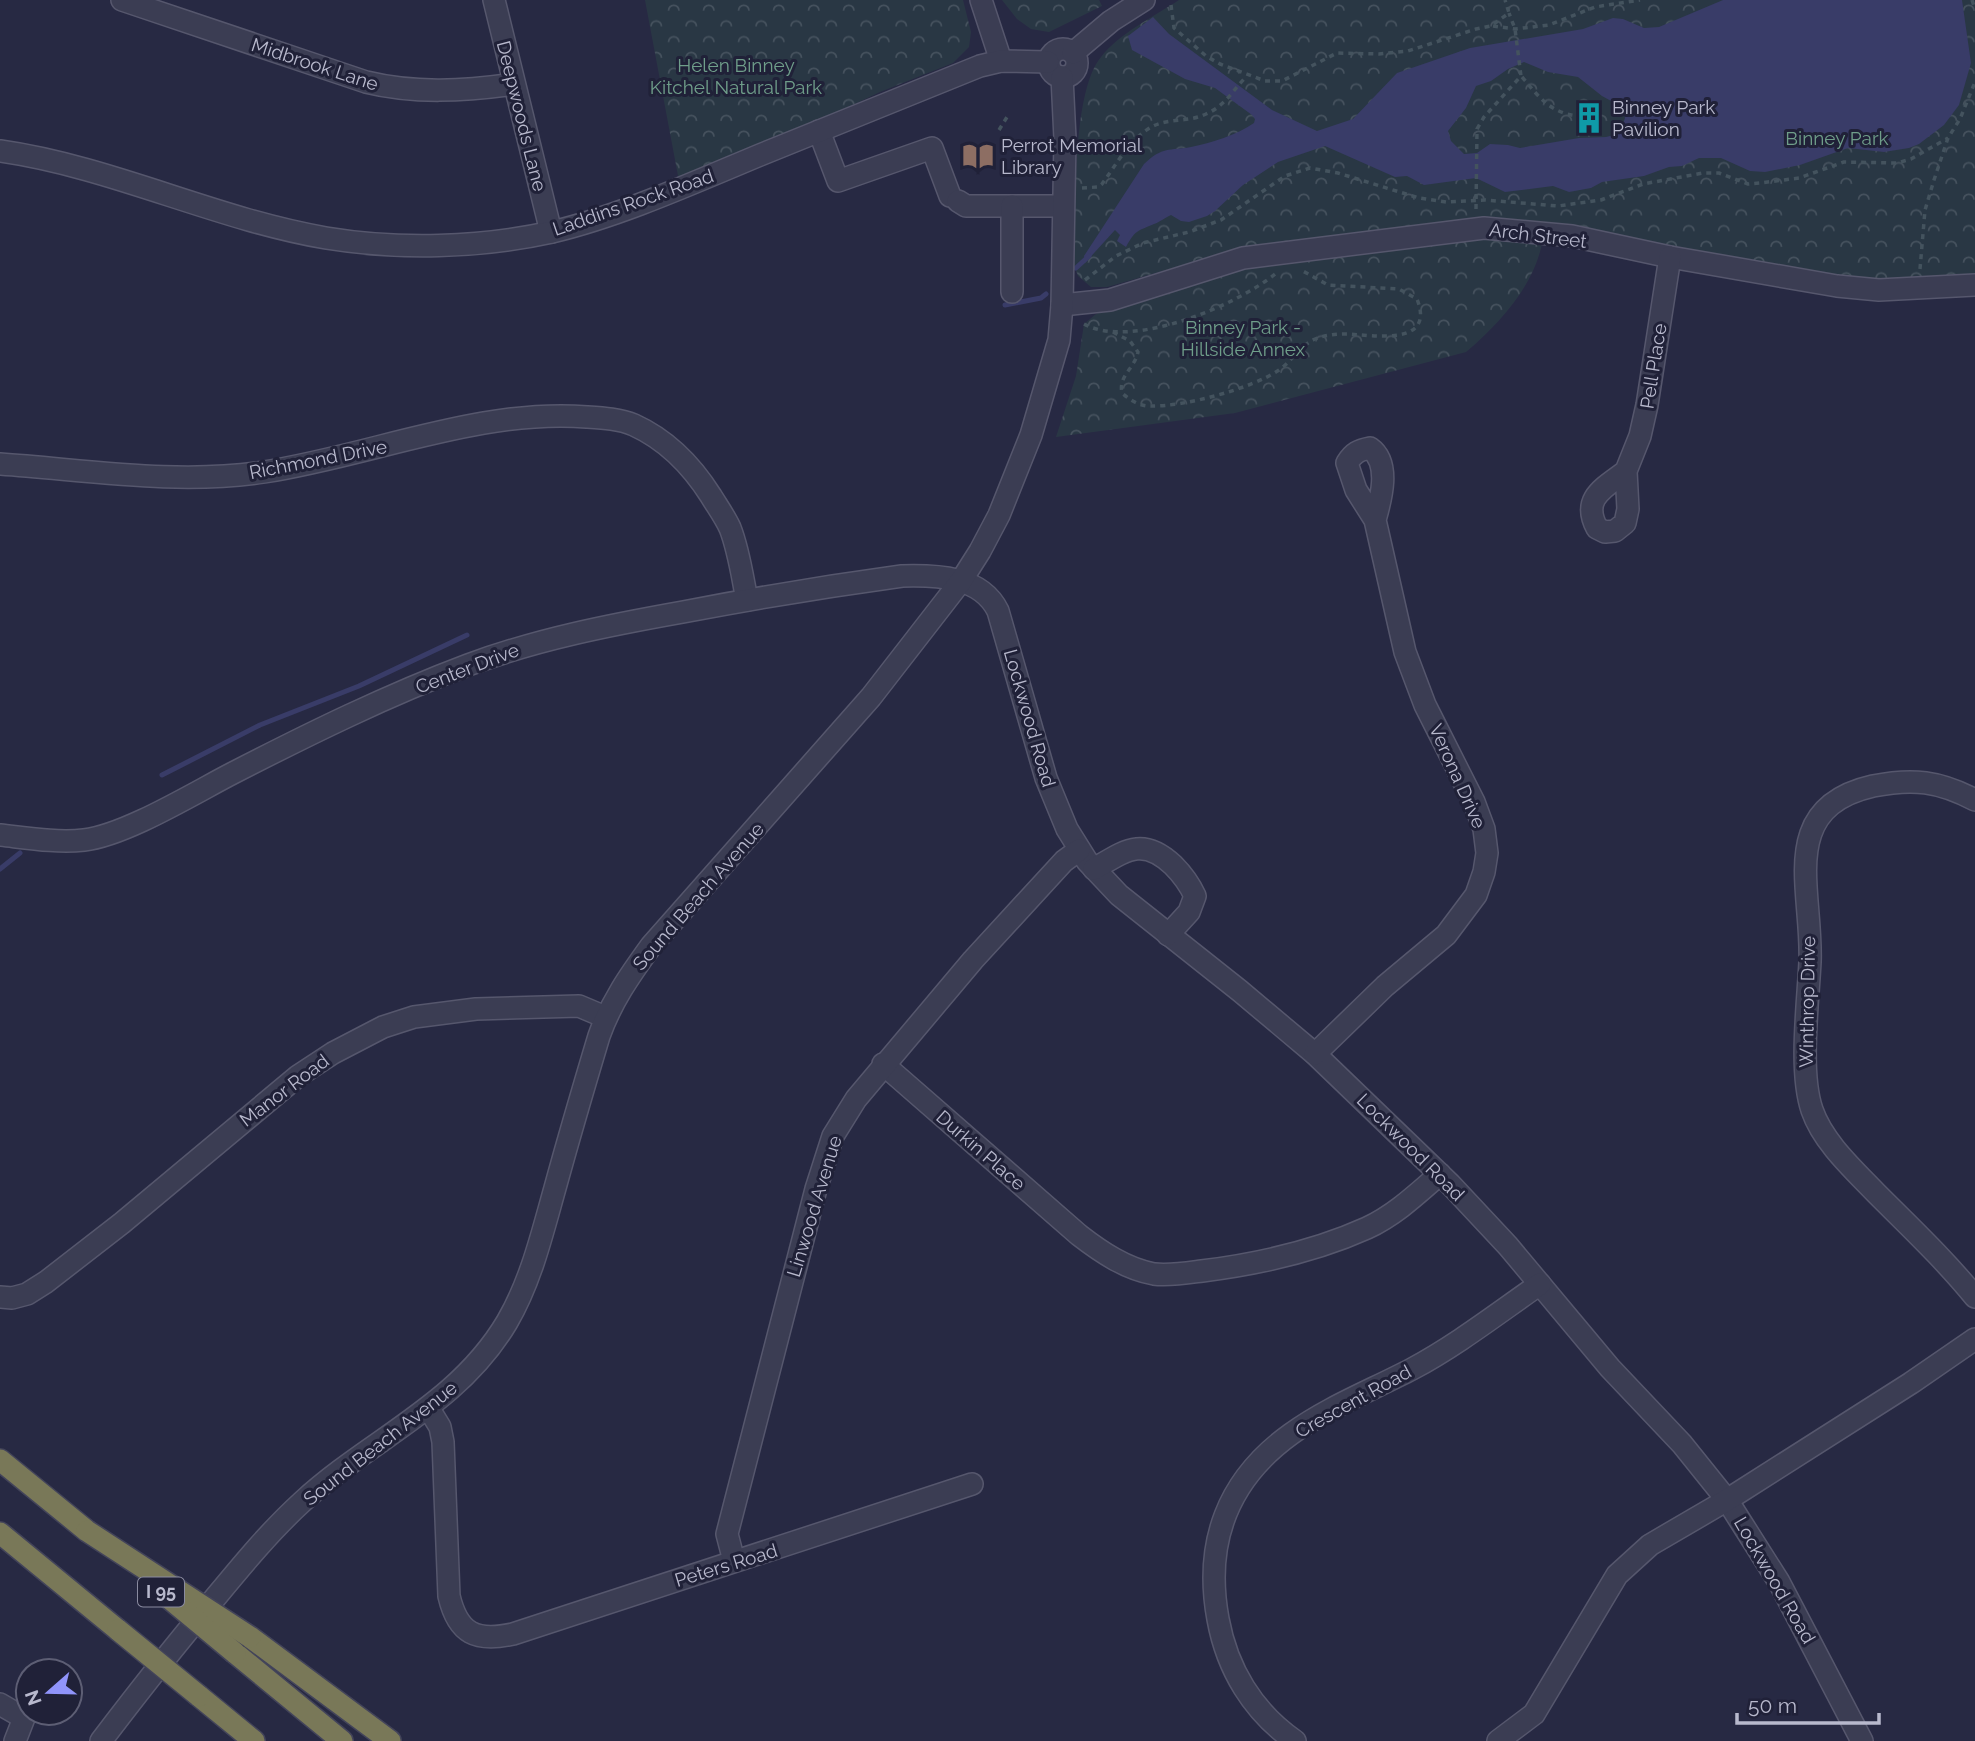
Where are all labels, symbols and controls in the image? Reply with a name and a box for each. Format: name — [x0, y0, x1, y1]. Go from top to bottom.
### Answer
street label: Midbrook Lane — [249, 33, 381, 95]
street label: Deepwoods Lane — [493, 38, 551, 194]
park label: Helen Binney Kitchel Natural Park — [650, 54, 822, 98]
place label: Binney Park Pavilion — [1612, 96, 1715, 140]
building icon: Binney Park Pavilion — [1572, 101, 1606, 135]
park label: Binney Park — [1785, 127, 1889, 149]
place label: Perrot Memorial Library — [1001, 134, 1143, 178]
library icon: Perrot Memorial Library — [961, 139, 995, 173]
street label: Laddins Rock Road — [550, 164, 716, 240]
street label: Arch Street — [1488, 218, 1589, 252]
park label: Binney Park - Hillside Annex — [1181, 316, 1306, 360]
street label: Pell Place — [1635, 322, 1671, 410]
street label: Richmond Drive — [247, 435, 389, 483]
street label: Center Drive — [412, 638, 522, 698]
street label: Lockwood Road — [1000, 646, 1060, 790]
street label: Verona Drive — [1425, 720, 1491, 832]
street label: Sound Beach Avenue — [628, 818, 768, 974]
street label: Winthrop Drive — [1795, 936, 1819, 1068]
street label: Manor Road — [235, 1049, 333, 1131]
street label: Lockwood Road — [1353, 1089, 1469, 1205]
street label: Durkin Place — [932, 1105, 1030, 1195]
street label: Linwood Avenue — [782, 1133, 846, 1279]
street label: Crescent Road — [1291, 1360, 1415, 1442]
street label: Sound Beach Avenue — [299, 1376, 461, 1510]
street label: Lockwood Road — [1730, 1513, 1820, 1647]
street label: Peters Road — [672, 1539, 780, 1591]
road number: I 95 — [138, 1577, 184, 1606]
north arrow — [14, 1657, 84, 1727]
scale bar — [1737, 1682, 1879, 1726]
text: N — [20, 1687, 46, 1708]
text: 50 m — [1748, 1693, 1797, 1718]

